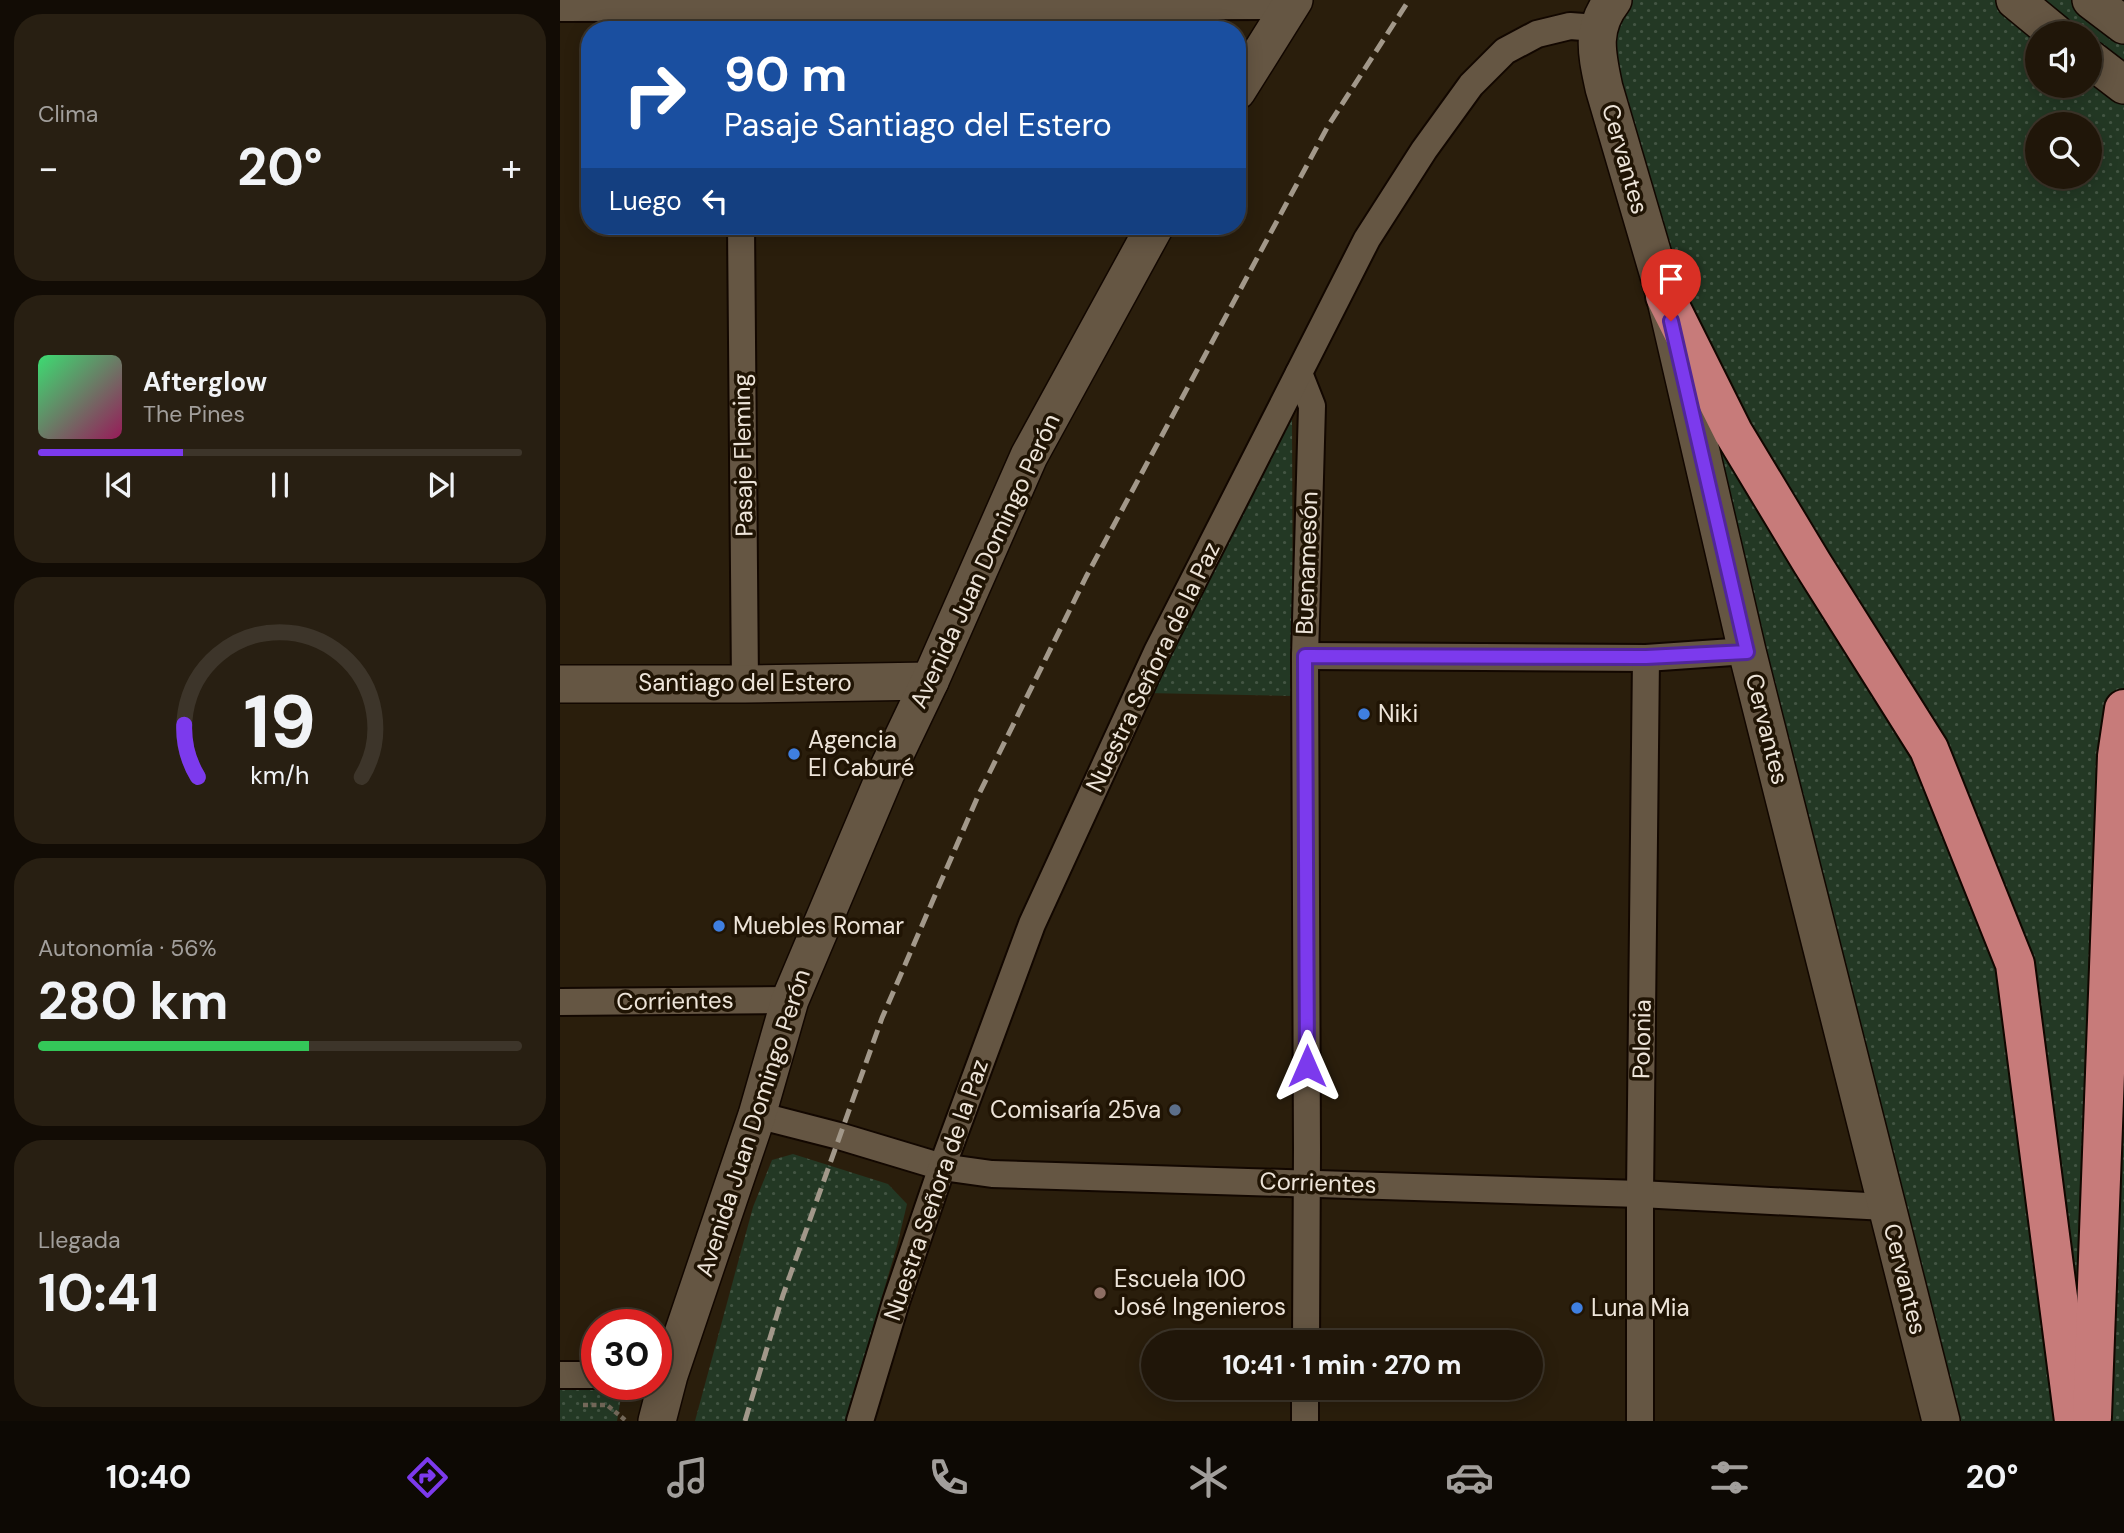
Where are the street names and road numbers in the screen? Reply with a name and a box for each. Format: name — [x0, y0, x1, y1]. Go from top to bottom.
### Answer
street label: Cervantes — [1595, 100, 1656, 218]
street label: Pasaje Fleming — [726, 373, 759, 537]
street label: Avenida Juan Domingo Perón — [902, 408, 1067, 713]
street label: Buenamesón — [1289, 491, 1324, 635]
street label: Nuestra Señora de la Paz — [1078, 537, 1227, 797]
street label: Santiago del Estero — [638, 667, 852, 698]
street label: Cervantes — [1739, 670, 1796, 788]
street label: Avenida Juan Domingo Perón — [688, 965, 817, 1281]
street label: Corrientes — [616, 984, 734, 1017]
street label: Polonia — [1625, 999, 1658, 1079]
street label: Nuestra Señora de la Paz — [876, 1055, 995, 1325]
street label: Corrientes — [1259, 1165, 1377, 1200]
street label: Cervantes — [1877, 1220, 1934, 1338]

